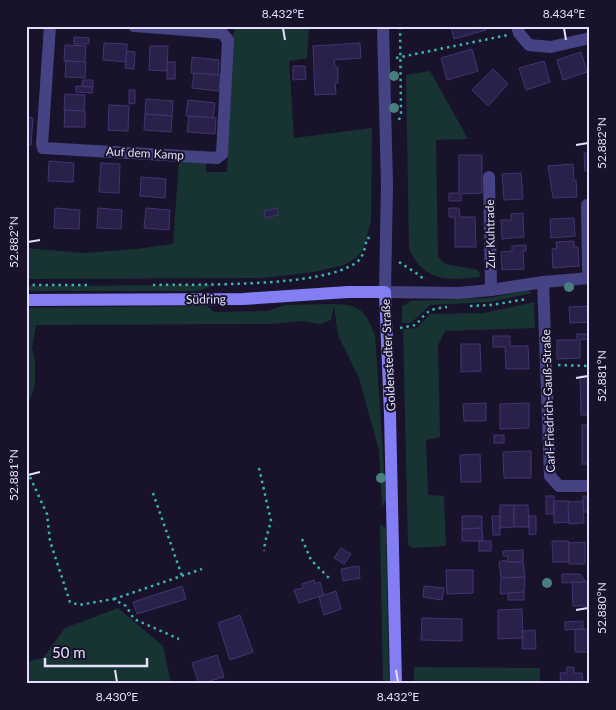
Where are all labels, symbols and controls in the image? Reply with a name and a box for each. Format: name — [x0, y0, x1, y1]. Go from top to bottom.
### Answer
text: 8.432°E — [262, 6, 304, 21]
text: 8.434°E — [543, 6, 585, 21]
text: 52.882°N — [594, 117, 609, 169]
street label: Auf dem Kamp — [106, 143, 185, 163]
street label: Zur Kuhtrade — [482, 199, 498, 269]
text: 52.882°N — [6, 216, 21, 268]
street label: Südring — [186, 291, 226, 307]
street label: Goldenstedter Straße — [378, 298, 398, 412]
street label: Carl-Friedrich-Gauß-Straße — [538, 329, 558, 473]
text: 52.881°N — [594, 350, 609, 402]
text: 52.881°N — [6, 449, 21, 501]
text: 52.880°N — [594, 582, 609, 634]
scale bar — [45, 635, 148, 667]
text: 50 m — [52, 643, 86, 661]
text: 8.430°E — [96, 689, 138, 704]
text: 8.432°E — [377, 689, 419, 704]

